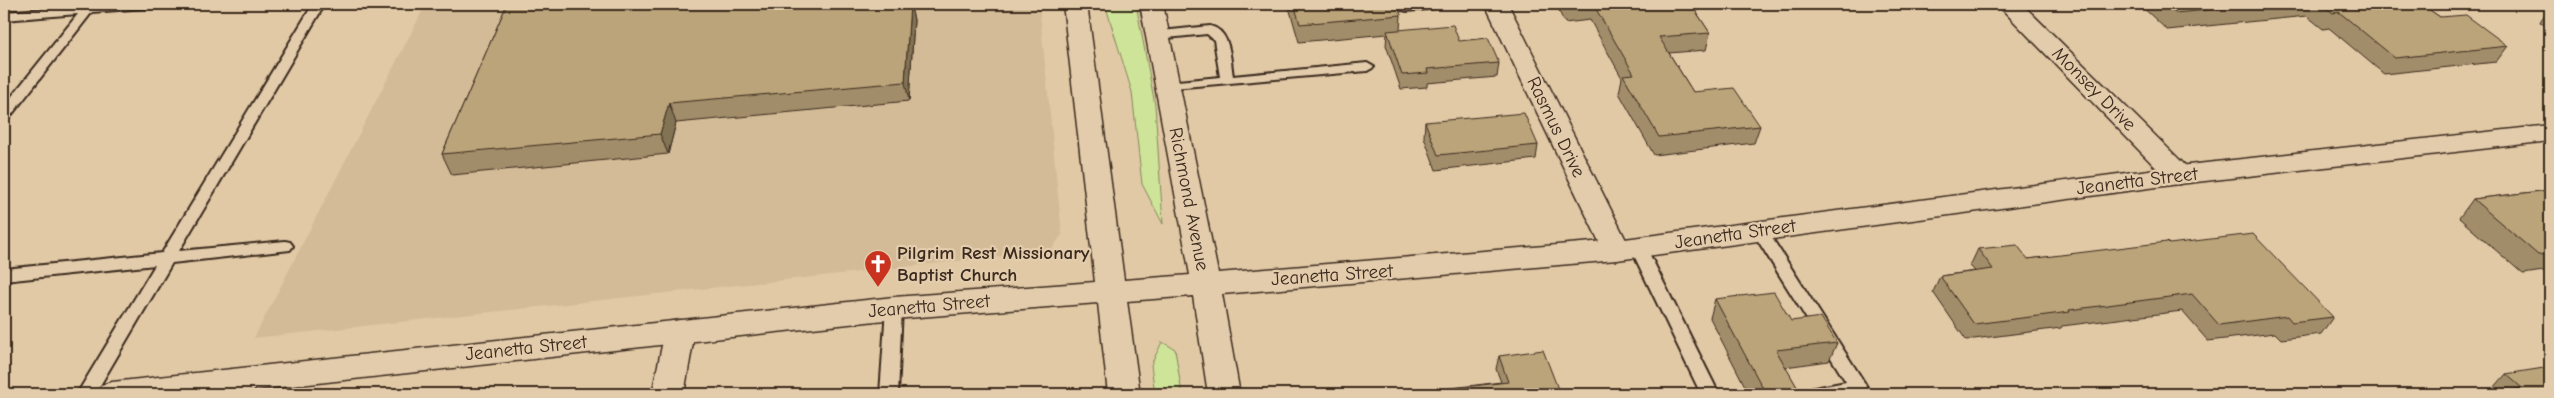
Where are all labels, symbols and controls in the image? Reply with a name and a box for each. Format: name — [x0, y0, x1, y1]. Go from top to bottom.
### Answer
street label: Monsey Drive — [2047, 42, 2141, 136]
street label: Rasmus Drive — [1522, 73, 1590, 181]
street label: Richmond Avenue — [1164, 125, 1214, 273]
street label: Jeanetta Street — [2075, 163, 2199, 199]
street label: Jeanetta Street — [1673, 215, 1798, 253]
place label: Pilgrim Rest Missionary Baptist Church — [897, 242, 1090, 286]
church icon: Pilgrim Rest Missionary Baptist Church — [863, 249, 893, 288]
street label: Jeanetta Street — [1270, 260, 1394, 290]
street label: Jeanetta Street — [867, 290, 991, 322]
street label: Jeanetta Street — [464, 331, 588, 365]

